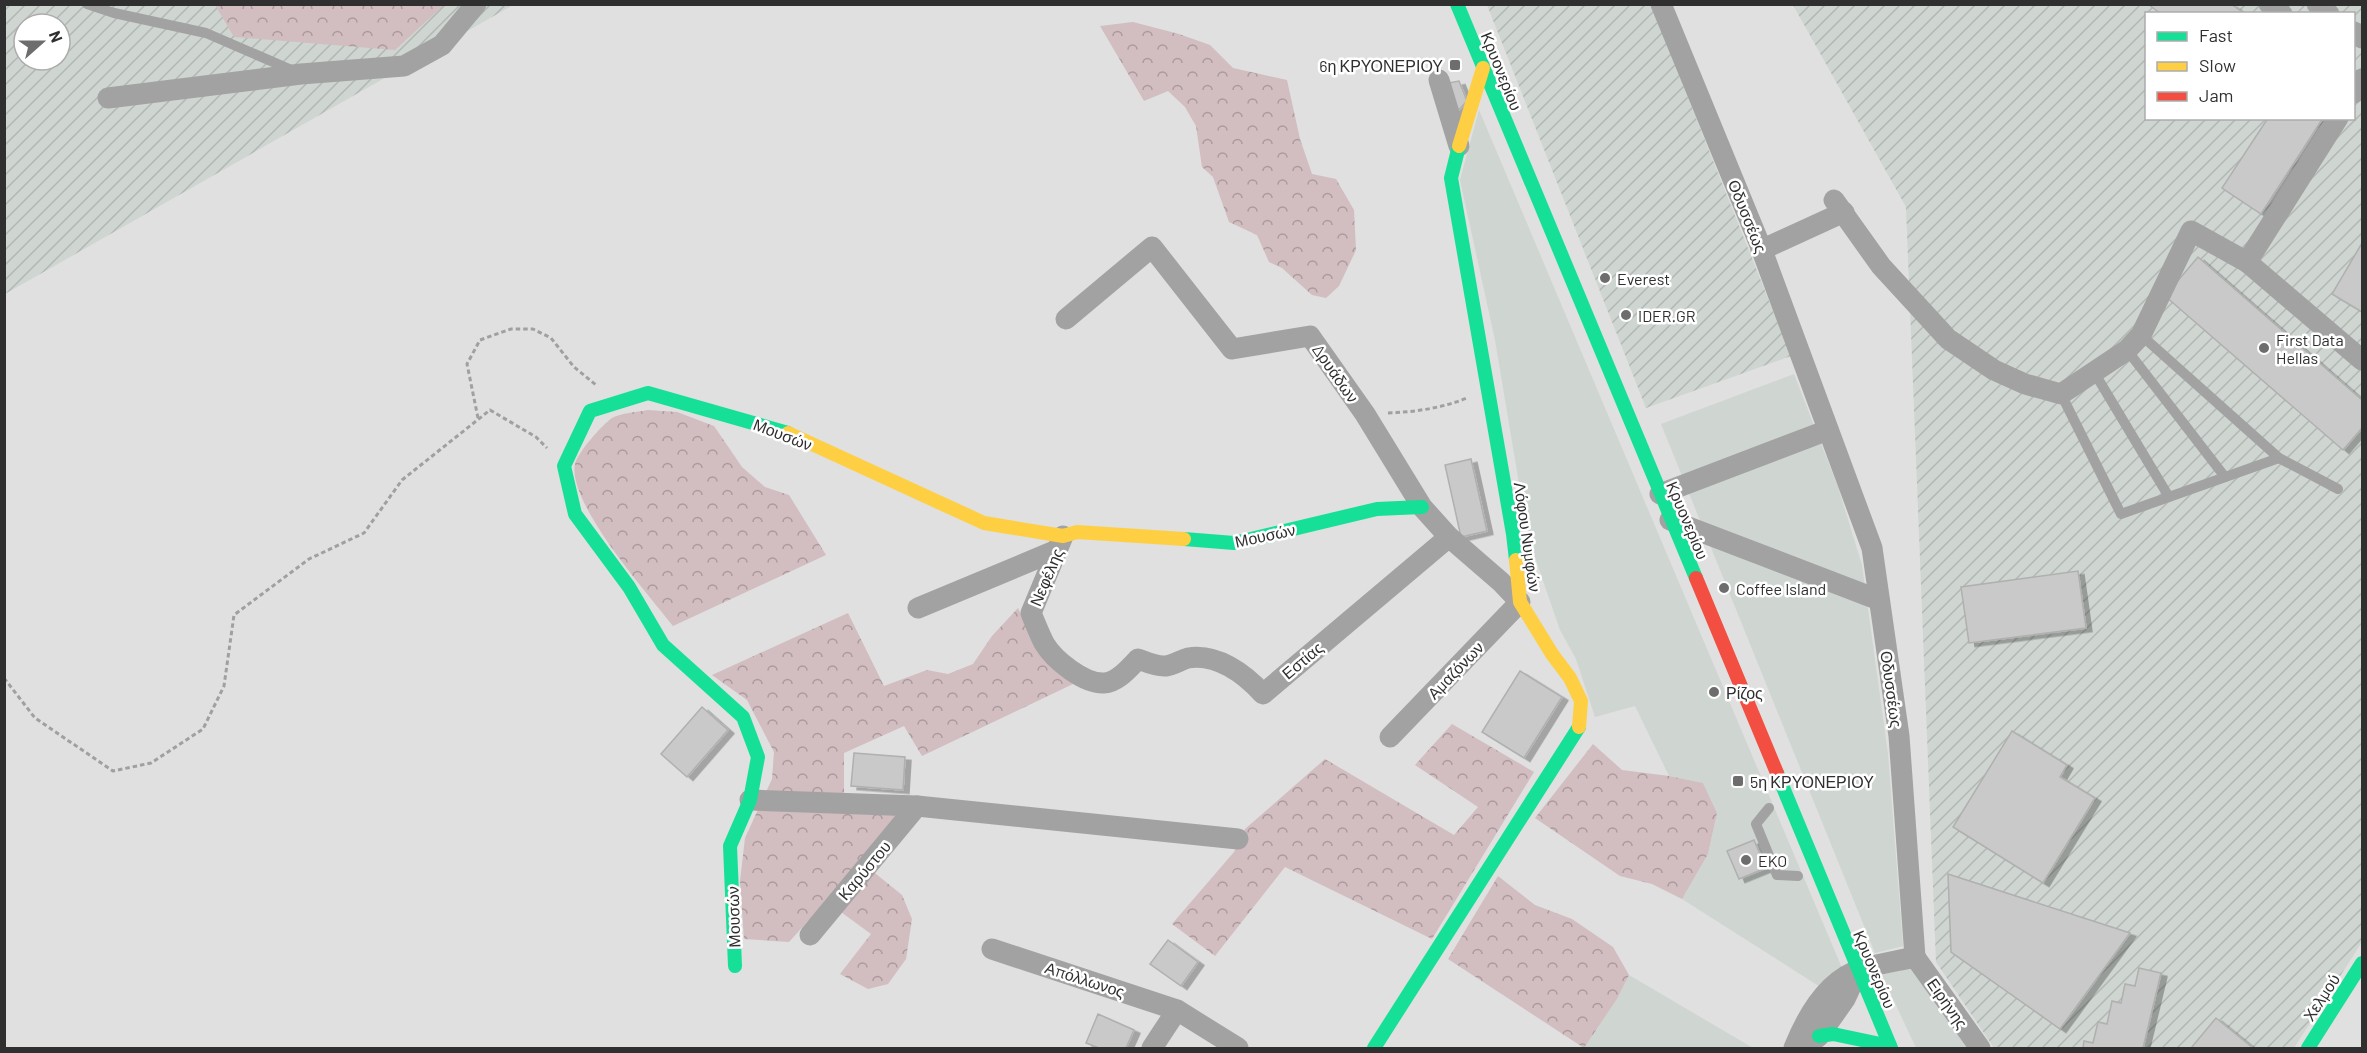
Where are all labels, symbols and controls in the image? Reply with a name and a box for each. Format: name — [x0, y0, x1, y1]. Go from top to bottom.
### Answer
north arrow — [12, 12, 72, 72]
legend — [2145, 12, 2355, 120]
text: Fast — [2199, 24, 2233, 46]
text: N — [46, 28, 67, 45]
street label: Κρυονερίου — [1478, 29, 1526, 113]
text: Slow — [2199, 54, 2236, 76]
place label: 6η ΚΡΥΟΝΕΡΙΟΥ — [1319, 56, 1443, 75]
marker: 6η ΚΡΥΟΝΕΡΙΟΥ — [1448, 58, 1462, 72]
text: Jam — [2199, 84, 2233, 106]
street label: Οδυσσέως — [1725, 177, 1771, 256]
place label: Everest — [1617, 269, 1670, 288]
marker: Everest — [1598, 271, 1612, 285]
place label: IDER.GR — [1638, 306, 1696, 325]
marker: IDER.GR — [1619, 308, 1633, 322]
place label: First Data Hellas — [2276, 330, 2344, 367]
street label: Δρυάδων — [1309, 340, 1363, 406]
marker: First Data Hellas — [2257, 341, 2271, 355]
street label: Μουσών — [751, 414, 815, 454]
street label: Κρυονερίου — [1663, 478, 1713, 562]
street label: Λόφου Νυμφών — [1511, 481, 1545, 593]
street label: Μουσών — [1233, 519, 1297, 551]
street label: Νεφέλης — [1025, 545, 1067, 609]
place label: Coffee Island — [1736, 579, 1826, 598]
marker: Coffee Island — [1717, 581, 1731, 595]
street label: Εστίας — [1278, 637, 1326, 683]
street label: Αμαζόνων — [1423, 637, 1488, 703]
street label: Οδυσσέως — [1877, 649, 1907, 729]
place label: Ρίζος — [1726, 683, 1763, 703]
marker: Ρίζος — [1707, 685, 1721, 699]
place label: 5η ΚΡΥΟΝΕΡΙΟΥ — [1750, 772, 1874, 791]
marker: 5η ΚΡΥΟΝΕΡΙΟΥ — [1731, 774, 1745, 788]
street label: Καρύστου — [834, 837, 894, 903]
place label: EKO — [1758, 851, 1787, 870]
marker: EKO — [1739, 853, 1753, 867]
street label: Μουσών — [722, 886, 744, 948]
street label: Κρυονερίου — [1850, 927, 1900, 1011]
street label: Απόλλωνος — [1043, 957, 1127, 1001]
street label: Χελμού — [2299, 970, 2343, 1024]
street label: Ειρήνης — [1924, 974, 1972, 1032]

